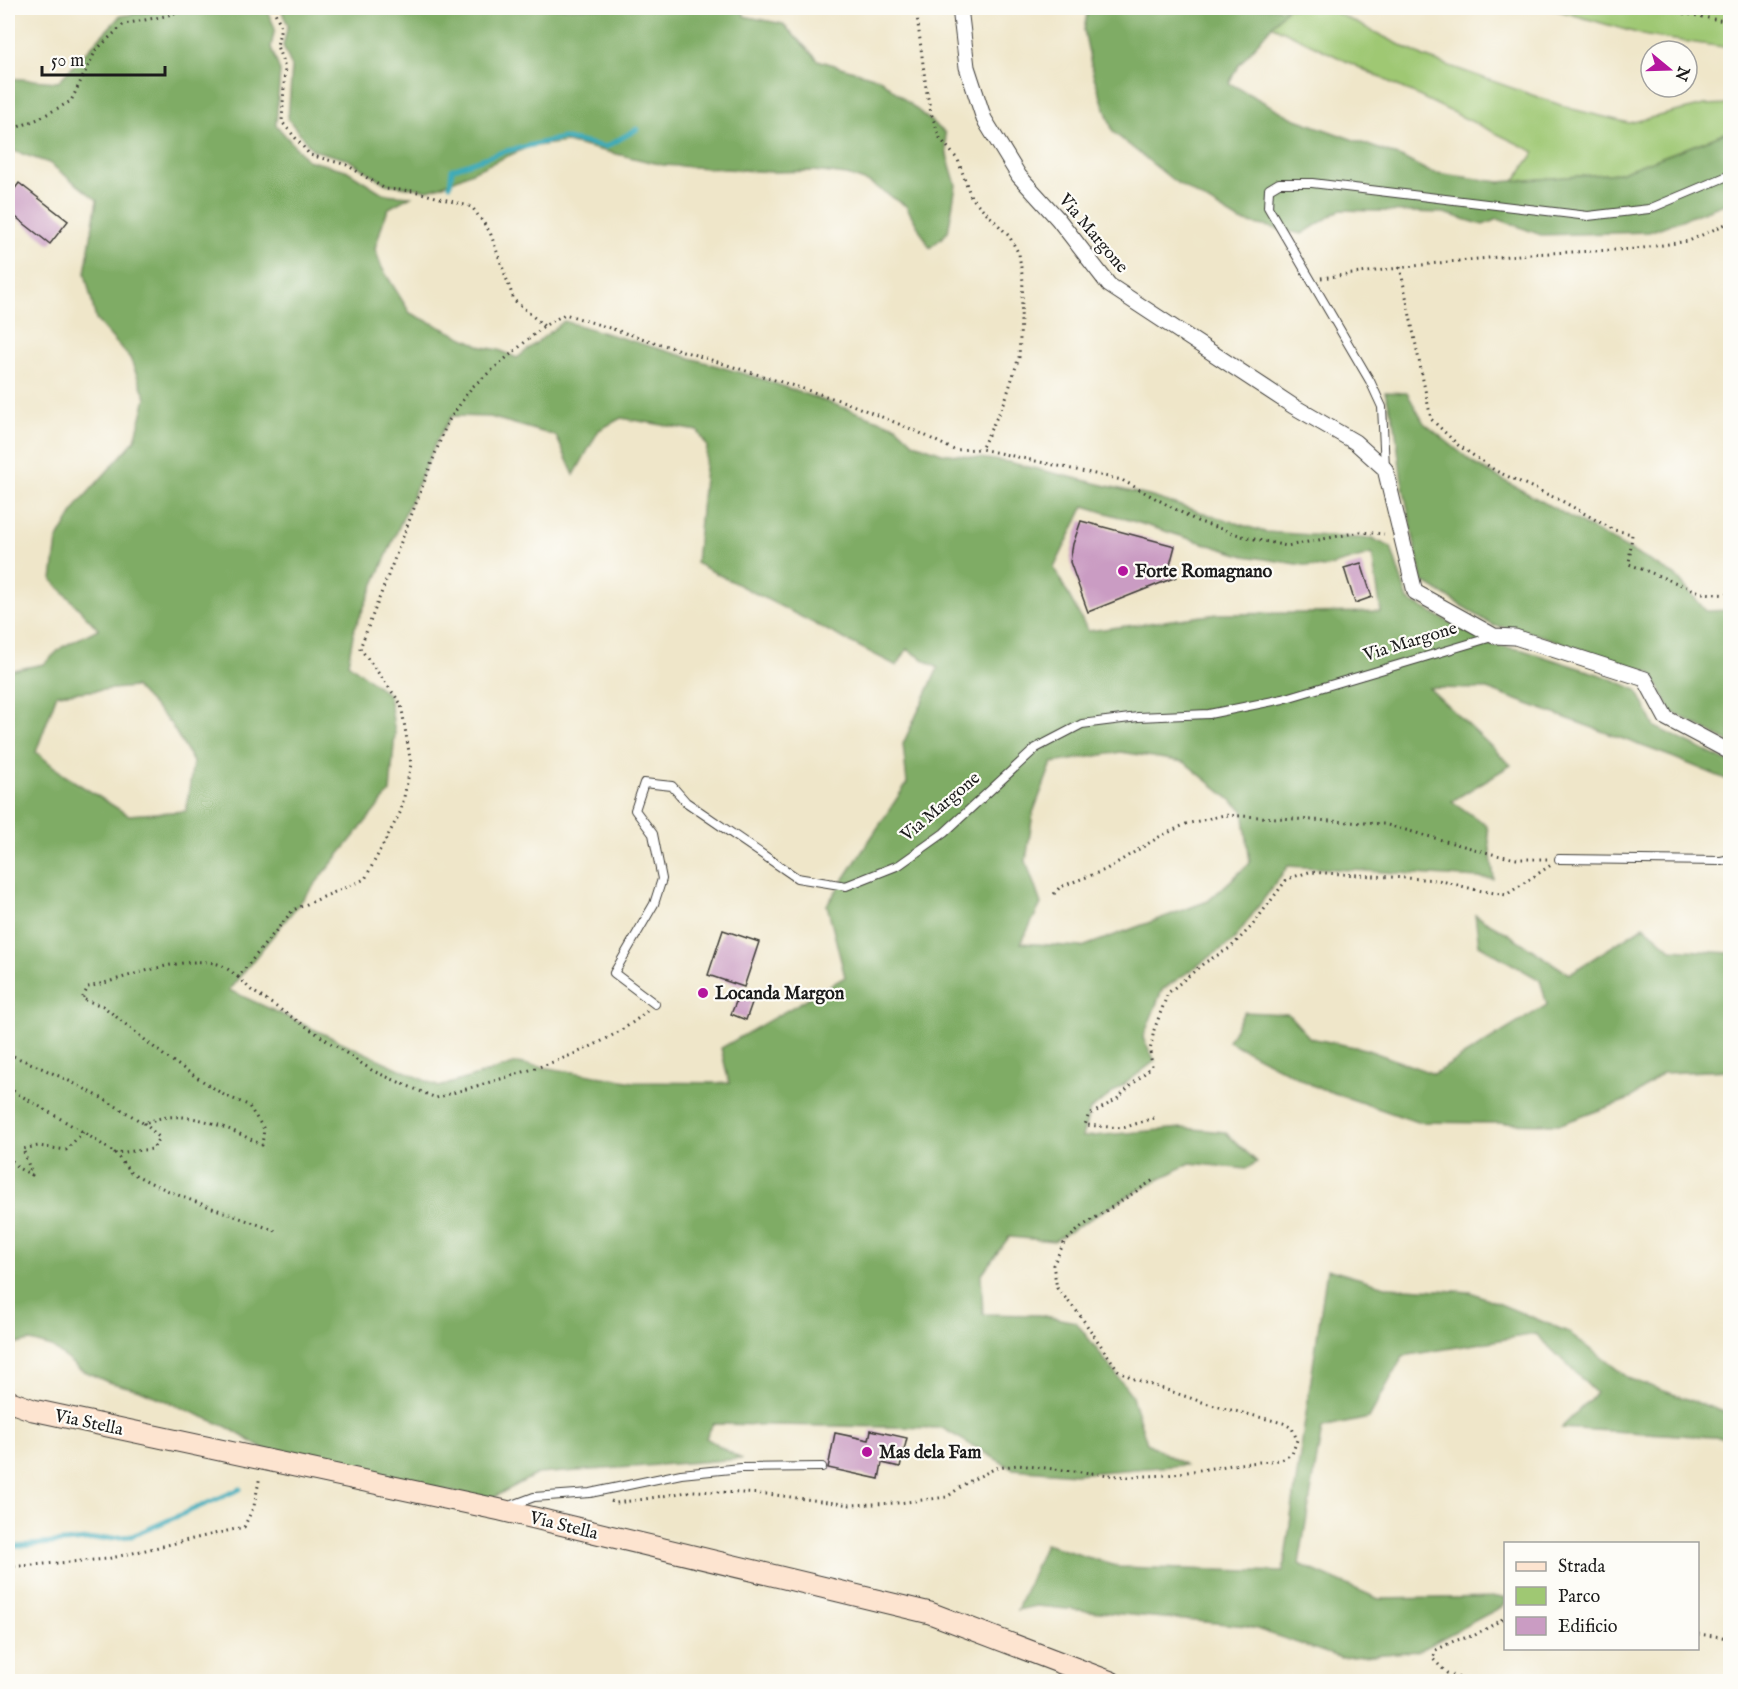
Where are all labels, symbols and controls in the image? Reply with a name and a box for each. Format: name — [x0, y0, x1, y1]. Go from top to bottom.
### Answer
scale bar — [42, 39, 165, 77]
north arrow — [1639, 39, 1699, 99]
text: 50 m — [51, 50, 84, 73]
text: N — [1670, 62, 1693, 83]
street label: Via Margone — [1052, 189, 1133, 278]
place label: Forte Romagnano — [1135, 561, 1273, 584]
marker: Forte Romagnano — [1116, 564, 1130, 578]
street label: Via Margone — [1360, 617, 1460, 668]
street label: Via Margone — [896, 767, 985, 848]
place label: Locanda Margon — [715, 983, 845, 1006]
marker: Locanda Margon — [696, 986, 710, 1000]
street label: Via Stella — [51, 1405, 125, 1442]
place label: Mas dela Fam — [879, 1442, 981, 1465]
marker: Mas dela Fam — [860, 1445, 874, 1459]
street label: Via Stella — [526, 1507, 600, 1546]
legend — [1504, 1542, 1699, 1650]
text: Strada — [1558, 1556, 1605, 1579]
text: Parco — [1558, 1586, 1600, 1609]
text: Edificio — [1558, 1616, 1618, 1639]

